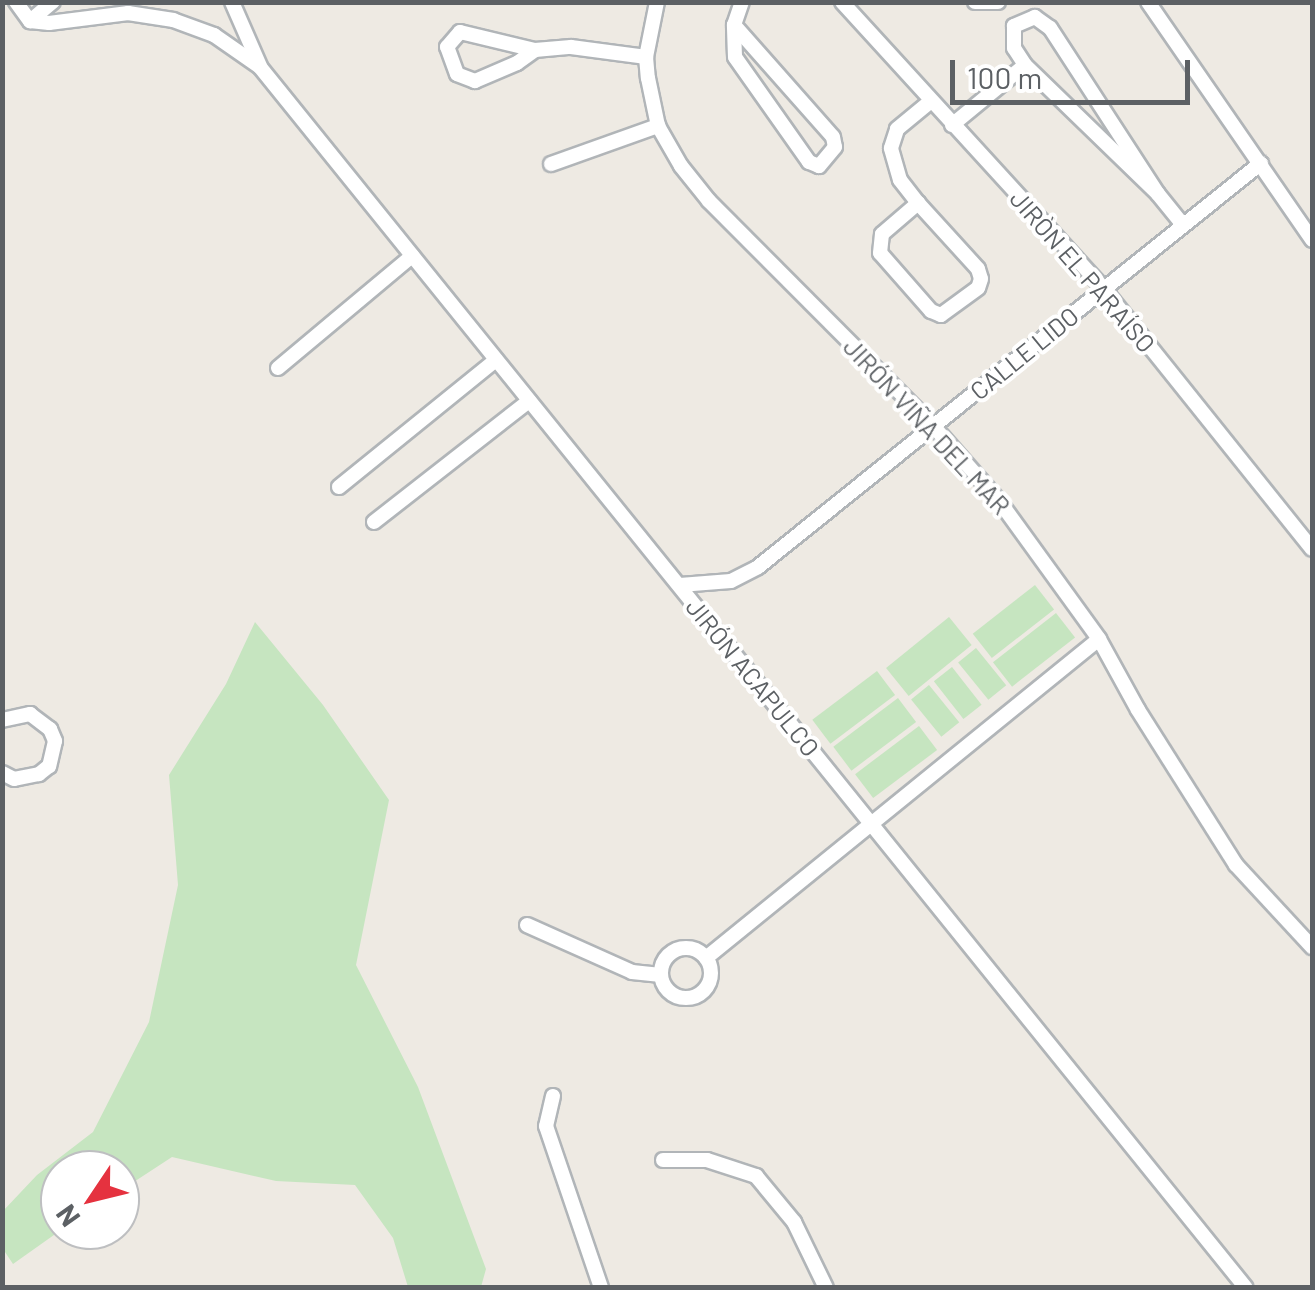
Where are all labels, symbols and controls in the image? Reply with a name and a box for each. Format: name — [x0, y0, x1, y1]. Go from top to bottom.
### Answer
scale bar — [955, 40, 1195, 102]
text: 100 m — [967, 59, 1042, 95]
street label: JIRÒN EL PARAÍSO — [1004, 184, 1162, 358]
street label: CALLE LIDO — [964, 300, 1084, 406]
street label: JIRÓN VIÑA DEL MAR — [838, 332, 1016, 520]
street label: JIRÓN ACAPULCO — [680, 592, 826, 762]
north arrow — [40, 1150, 140, 1250]
text: N — [48, 1199, 86, 1233]

